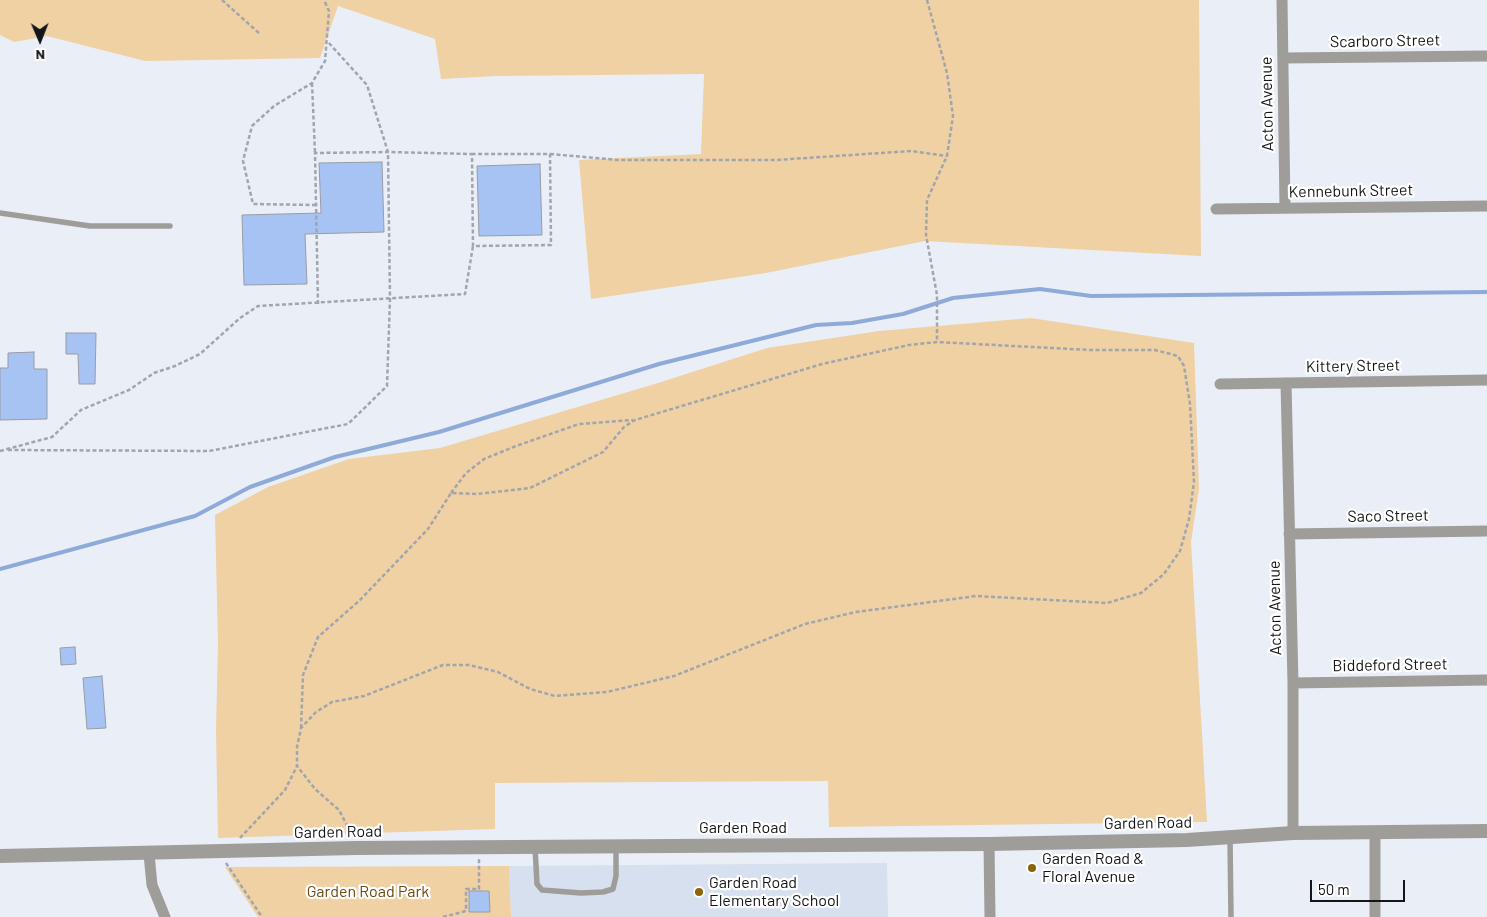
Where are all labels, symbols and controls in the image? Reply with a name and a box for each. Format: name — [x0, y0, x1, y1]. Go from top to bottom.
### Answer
north arrow — [15, 15, 65, 65]
street label: Scarboro Street — [1330, 30, 1440, 52]
text: N — [35, 47, 45, 64]
street label: Acton Avenue — [1257, 56, 1277, 152]
street label: Kennebunk Street — [1289, 180, 1413, 202]
street label: Kittery Street — [1306, 356, 1400, 376]
street label: Saco Street — [1347, 506, 1429, 526]
street label: Acton Avenue — [1265, 560, 1285, 656]
street label: Biddeford Street — [1332, 654, 1448, 676]
street label: Garden Road — [1104, 813, 1192, 833]
street label: Garden Road — [699, 818, 787, 838]
street label: Garden Road — [294, 822, 382, 842]
place label: Garden Road & Floral Avenue — [1042, 849, 1144, 887]
marker: Garden Road & Floral Avenue — [1026, 862, 1038, 874]
scale bar — [1312, 870, 1407, 902]
place label: Garden Road Elementary School — [709, 873, 839, 911]
text: 50 m — [1318, 880, 1350, 898]
park label: Garden Road Park — [307, 882, 429, 902]
marker: Garden Road Elementary School — [693, 886, 705, 898]

